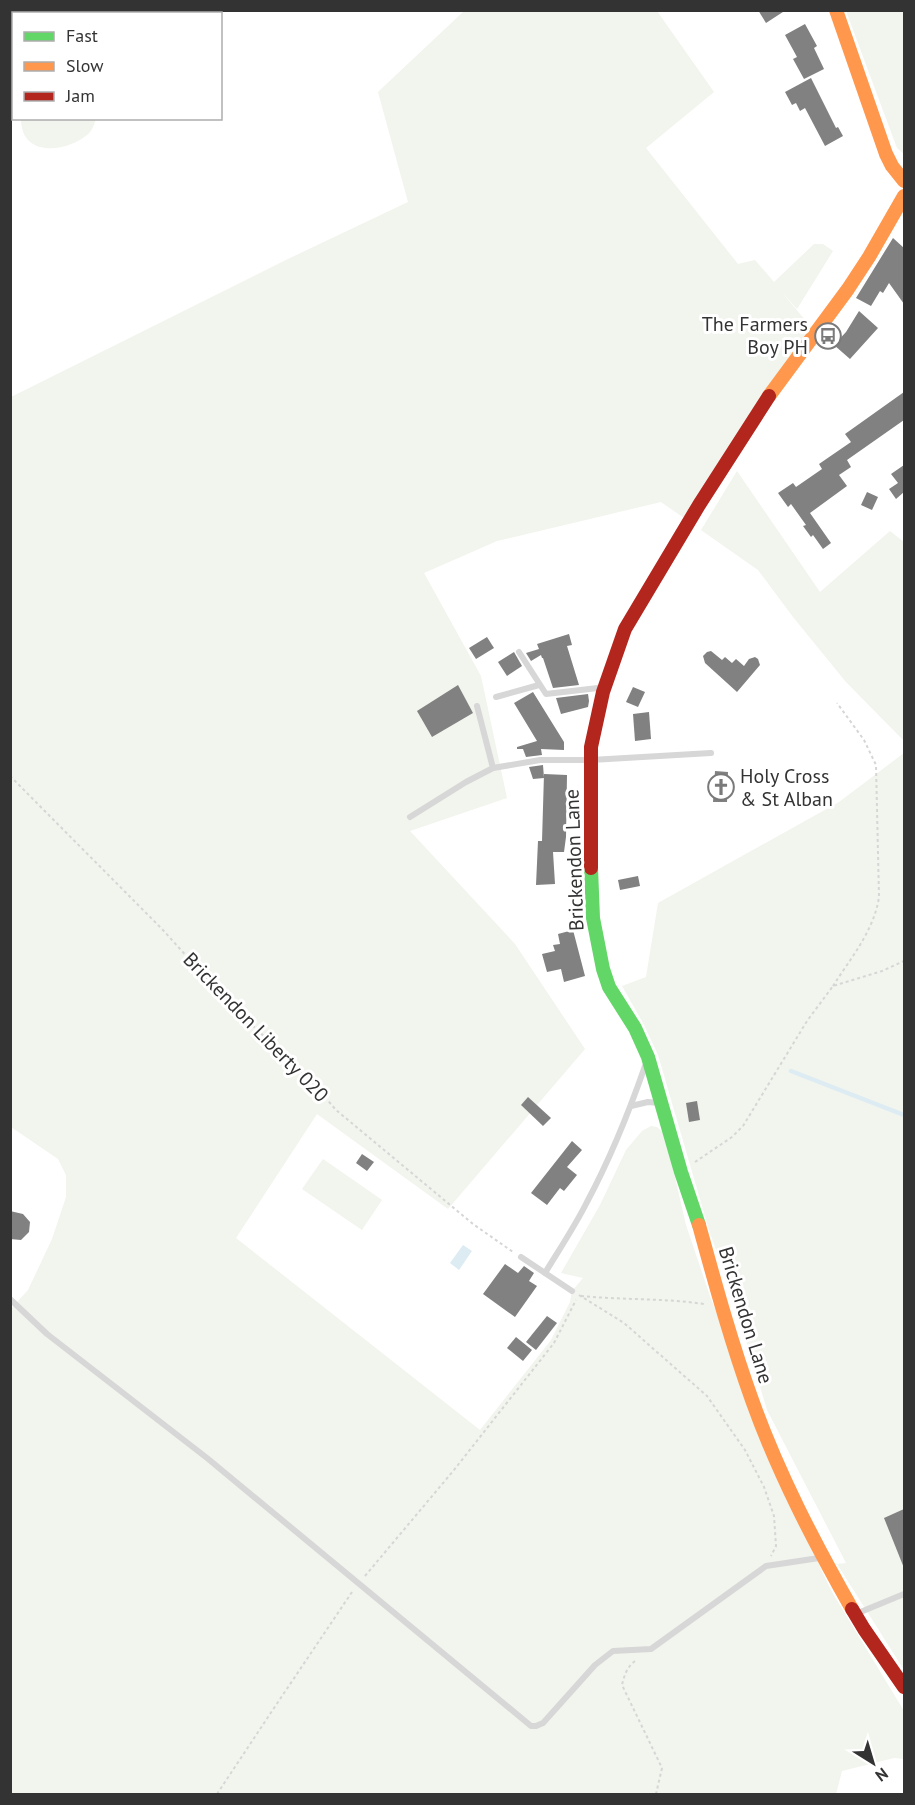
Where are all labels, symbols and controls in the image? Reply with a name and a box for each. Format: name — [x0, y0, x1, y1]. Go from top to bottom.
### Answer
legend — [12, 12, 222, 120]
text: Fast — [66, 24, 98, 47]
text: Slow — [66, 54, 104, 77]
text: Jam — [65, 84, 95, 107]
place label: The Farmers Boy PH — [702, 311, 808, 360]
bus stop icon: The Farmers Boy PH — [813, 321, 843, 351]
place label: Holy Cross & St Alban — [740, 763, 833, 812]
church icon: Holy Cross & St Alban — [706, 772, 736, 802]
street label: Brickendon Lane — [559, 789, 589, 931]
street label: Brickendon Liberty 020 — [178, 947, 334, 1108]
street label: Brickendon Lane — [713, 1243, 779, 1387]
north arrow — [843, 1733, 903, 1793]
text: N — [872, 1764, 892, 1786]

